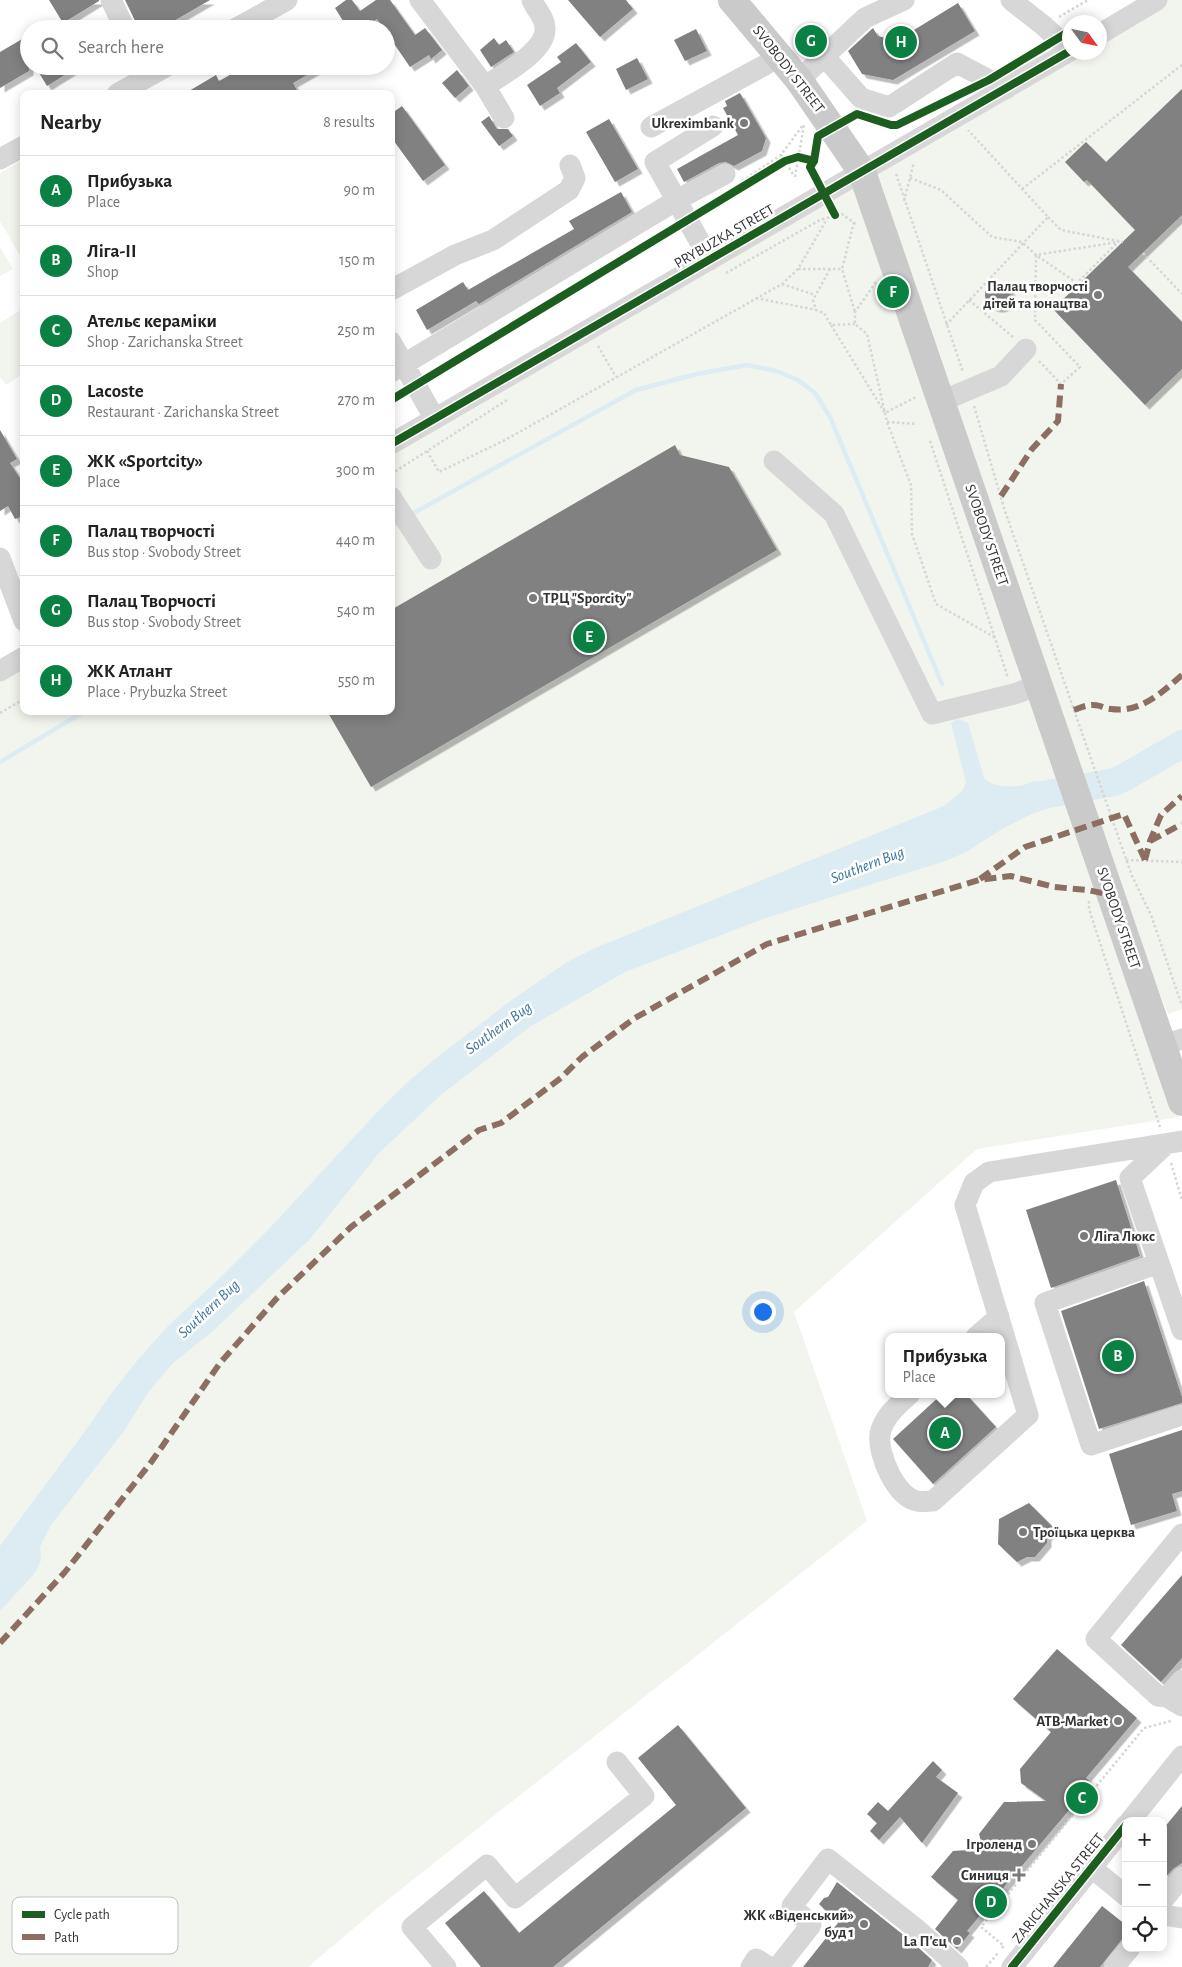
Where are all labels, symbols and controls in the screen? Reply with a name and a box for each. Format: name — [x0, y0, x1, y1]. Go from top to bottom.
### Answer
north arrow — [1062, 15, 1107, 60]
search box — [20, 20, 395, 75]
pin: G — [795, 22, 827, 60]
street label: SVOBODY STREET — [750, 23, 828, 116]
pin: H — [885, 23, 917, 61]
icon: search — [38, 34, 66, 62]
text: Search here — [78, 38, 164, 57]
text: Nearby — [40, 112, 101, 133]
text: 8 results — [323, 114, 375, 130]
place label: Ukreximbank — [651, 116, 735, 131]
marker: Ukreximbank — [738, 117, 750, 129]
text: Прибузька — [87, 172, 172, 191]
text: A — [51, 182, 61, 198]
text: 90 m — [344, 182, 375, 198]
text: Place — [87, 194, 120, 210]
street label: PRYBUZKA STREET — [672, 201, 777, 271]
text: Ліга-II — [87, 242, 137, 261]
text: B — [51, 252, 61, 268]
text: 150 m — [339, 252, 375, 268]
text: Shop — [87, 264, 119, 280]
pin: F — [877, 273, 909, 311]
place label: Палац творчості дітей та юнацтва — [983, 279, 1088, 311]
marker: Палац творчості дітей та юнацтва — [1092, 289, 1104, 301]
text: Ательє кераміки — [87, 312, 217, 331]
text: C — [52, 322, 60, 338]
text: 250 m — [337, 322, 375, 338]
text: Shop · Zarichanska Street — [87, 334, 243, 350]
text: Lacoste — [87, 382, 144, 401]
text: D — [51, 392, 61, 408]
text: 270 m — [337, 392, 375, 408]
text: Restaurant · Zarichanska Street — [87, 404, 279, 420]
text: ЖК «Sportcity» — [87, 452, 203, 471]
text: E — [52, 462, 60, 478]
text: 300 m — [336, 462, 375, 478]
text: Place — [87, 474, 120, 490]
street label: SVOBODY STREET — [962, 482, 1011, 588]
text: Палац творчості — [87, 522, 215, 541]
text: F — [52, 532, 60, 548]
text: 440 m — [336, 532, 375, 548]
text: Bus stop · Svobody Street — [87, 544, 241, 560]
place label: ТРЦ "Sporcity" — [543, 591, 632, 606]
text: Палац Творчості — [87, 592, 216, 611]
marker: ТРЦ "Sporcity" — [527, 592, 539, 604]
text: G — [51, 602, 61, 618]
text: 540 m — [337, 602, 375, 618]
text: Bus stop · Svobody Street — [87, 614, 241, 630]
pin: E — [573, 618, 605, 656]
text: ЖК Атлант — [87, 662, 172, 681]
text: H — [50, 672, 62, 688]
text: 550 m — [338, 672, 375, 688]
text: Place · Prybuzka Street — [87, 684, 227, 700]
water label: Southern Bug — [828, 844, 906, 886]
street label: SVOBODY STREET — [1094, 865, 1143, 971]
water label: Southern Bug — [462, 999, 535, 1057]
place label: Ліга Люкс — [1094, 1229, 1155, 1244]
marker: Ліга Люкс — [1078, 1230, 1090, 1242]
water label: Southern Bug — [175, 1276, 243, 1341]
your location — [750, 1299, 776, 1325]
popup — [885, 1333, 1005, 1398]
pin: B — [1102, 1337, 1134, 1375]
text: Прибузька — [902, 1347, 988, 1366]
text: Place — [902, 1369, 936, 1385]
pin: A — [929, 1414, 961, 1452]
place label: Троїцька церква — [1033, 1525, 1135, 1540]
marker: Троїцька церква — [1017, 1526, 1029, 1538]
place label: ATB-Market — [1036, 1714, 1108, 1729]
marker: ATB-Market — [1112, 1715, 1124, 1727]
pin: C — [1066, 1779, 1098, 1817]
map controls — [1122, 1817, 1167, 1952]
button: + — [1122, 1817, 1167, 1862]
street label: ZARICHANSKA STREET — [1010, 1830, 1108, 1946]
place label: Ігроленд — [966, 1837, 1022, 1852]
marker: Ігроленд — [1026, 1838, 1038, 1850]
button: − — [1122, 1862, 1167, 1907]
place label: Синиця — [961, 1868, 1009, 1883]
marker: Синиця — [1013, 1869, 1025, 1881]
pin: D — [975, 1883, 1007, 1921]
legend — [12, 1897, 178, 1954]
button: locate — [1122, 1907, 1167, 1952]
text: Cycle path — [54, 1908, 110, 1922]
place label: ЖК «Віденський» буд 1 — [744, 1908, 854, 1940]
marker: ЖК «Віденський» буд 1 — [858, 1918, 870, 1930]
text: Path — [54, 1931, 79, 1945]
place label: La П'єц — [903, 1934, 948, 1949]
marker: La П'єц — [951, 1935, 963, 1947]

